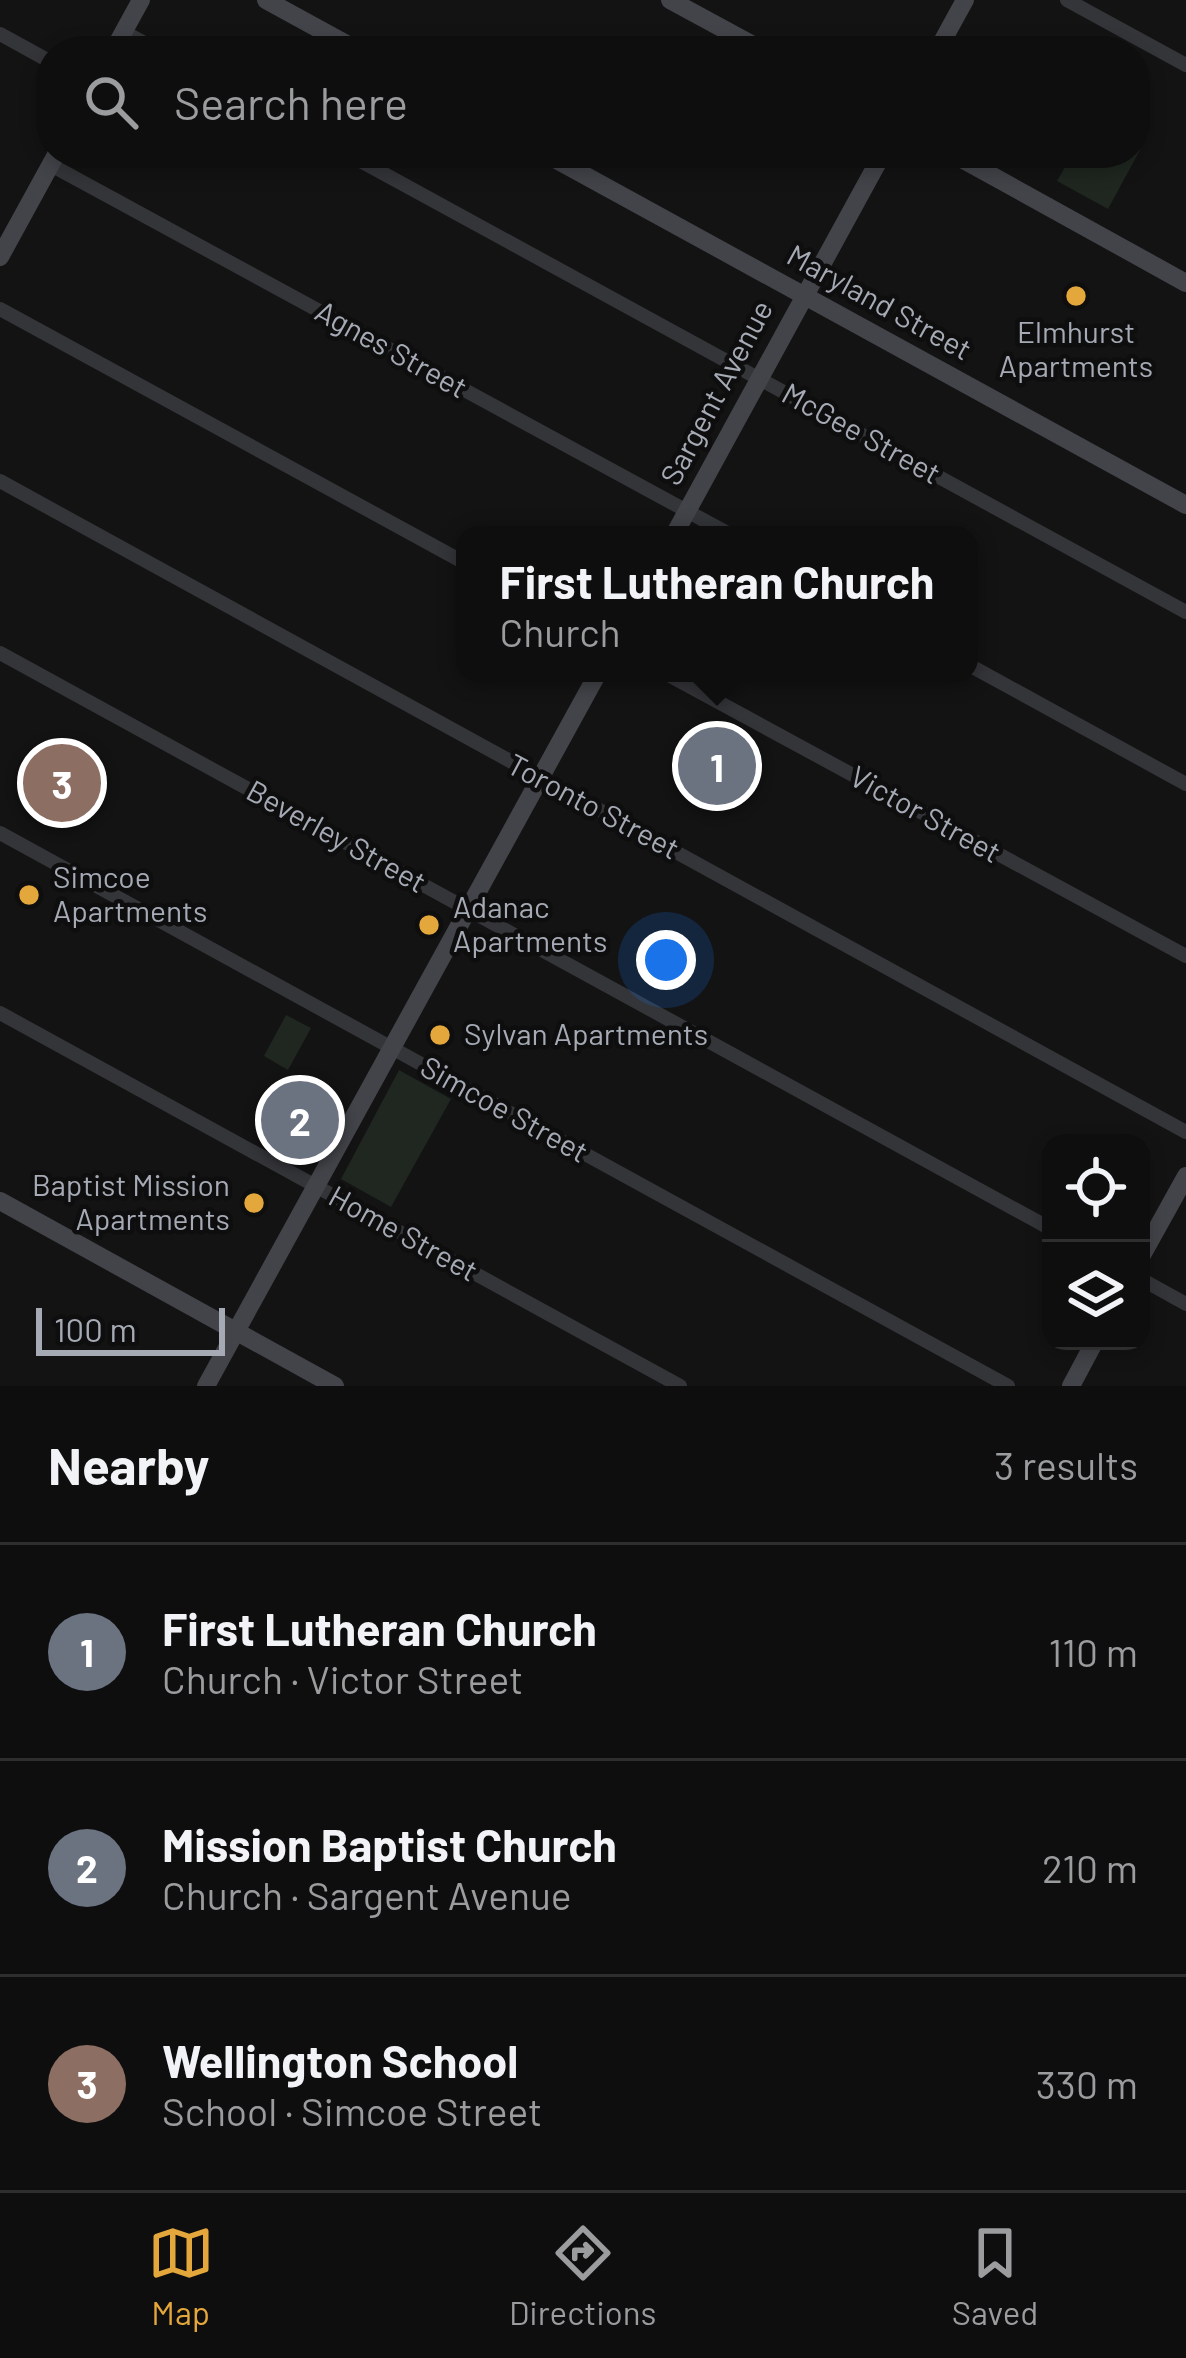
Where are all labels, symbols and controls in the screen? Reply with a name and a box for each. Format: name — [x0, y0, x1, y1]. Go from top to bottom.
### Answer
search box — [36, 36, 1150, 168]
icon: search — [78, 69, 144, 135]
text: Search here — [174, 75, 408, 129]
street label: Maryland Street — [782, 236, 978, 367]
marker: Elmhurst Apartments — [1063, 283, 1089, 309]
street label: Agnes Street — [310, 292, 474, 405]
street label: Sargent Avenue — [651, 294, 779, 490]
place label: Elmhurst Apartments — [999, 313, 1153, 383]
street label: McGee Street — [777, 374, 947, 490]
popup — [456, 526, 978, 682]
text: First Lutheran Church — [500, 554, 934, 608]
text: Church — [500, 608, 620, 655]
pin: 1 — [678, 721, 756, 811]
pin: 3 — [23, 738, 101, 828]
street label: Toronto Street — [502, 745, 686, 866]
street label: Victor Street — [844, 757, 1008, 869]
street label: Beverley Street — [241, 771, 433, 899]
place label: Simcoe Apartments — [53, 858, 207, 928]
marker: Simcoe Apartments — [16, 882, 42, 908]
place label: Adanac Apartments — [453, 888, 607, 958]
marker: Adanac Apartments — [416, 912, 442, 938]
your location — [636, 930, 696, 990]
place label: Sylvan Apartments — [464, 1015, 708, 1051]
marker: Sylvan Apartments — [427, 1022, 453, 1048]
street label: Simcoe Street — [415, 1048, 595, 1169]
pin: 2 — [261, 1075, 339, 1165]
map controls — [1042, 1134, 1150, 1350]
button: locate — [1042, 1134, 1150, 1242]
place label: Baptist Mission Apartments — [32, 1166, 230, 1236]
street label: Home Street — [323, 1177, 485, 1288]
marker: Baptist Mission Apartments — [241, 1190, 267, 1216]
button: layers — [1042, 1242, 1150, 1350]
scale bar — [36, 1302, 225, 1355]
text: 100 m — [54, 1309, 137, 1349]
text: Nearby — [48, 1434, 209, 1495]
text: 3 results — [994, 1441, 1138, 1488]
text: First Lutheran Church — [162, 1601, 597, 1655]
text: 1 — [80, 1628, 94, 1675]
text: 110 m — [1048, 1628, 1138, 1675]
text: Church · Victor Street — [162, 1655, 523, 1702]
text: Mission Baptist Church — [162, 1817, 617, 1871]
text: 2 — [76, 1844, 98, 1891]
text: 210 m — [1042, 1844, 1138, 1891]
text: Church · Sargent Avenue — [162, 1871, 572, 1918]
text: Wellington School — [162, 2033, 518, 2087]
text: 3 — [76, 2060, 98, 2107]
text: 330 m — [1036, 2060, 1138, 2107]
text: School · Simcoe Street — [162, 2087, 542, 2134]
tab: Map — [148, 2220, 214, 2332]
tab: Directions — [509, 2220, 656, 2332]
tab: Saved — [952, 2220, 1038, 2332]

